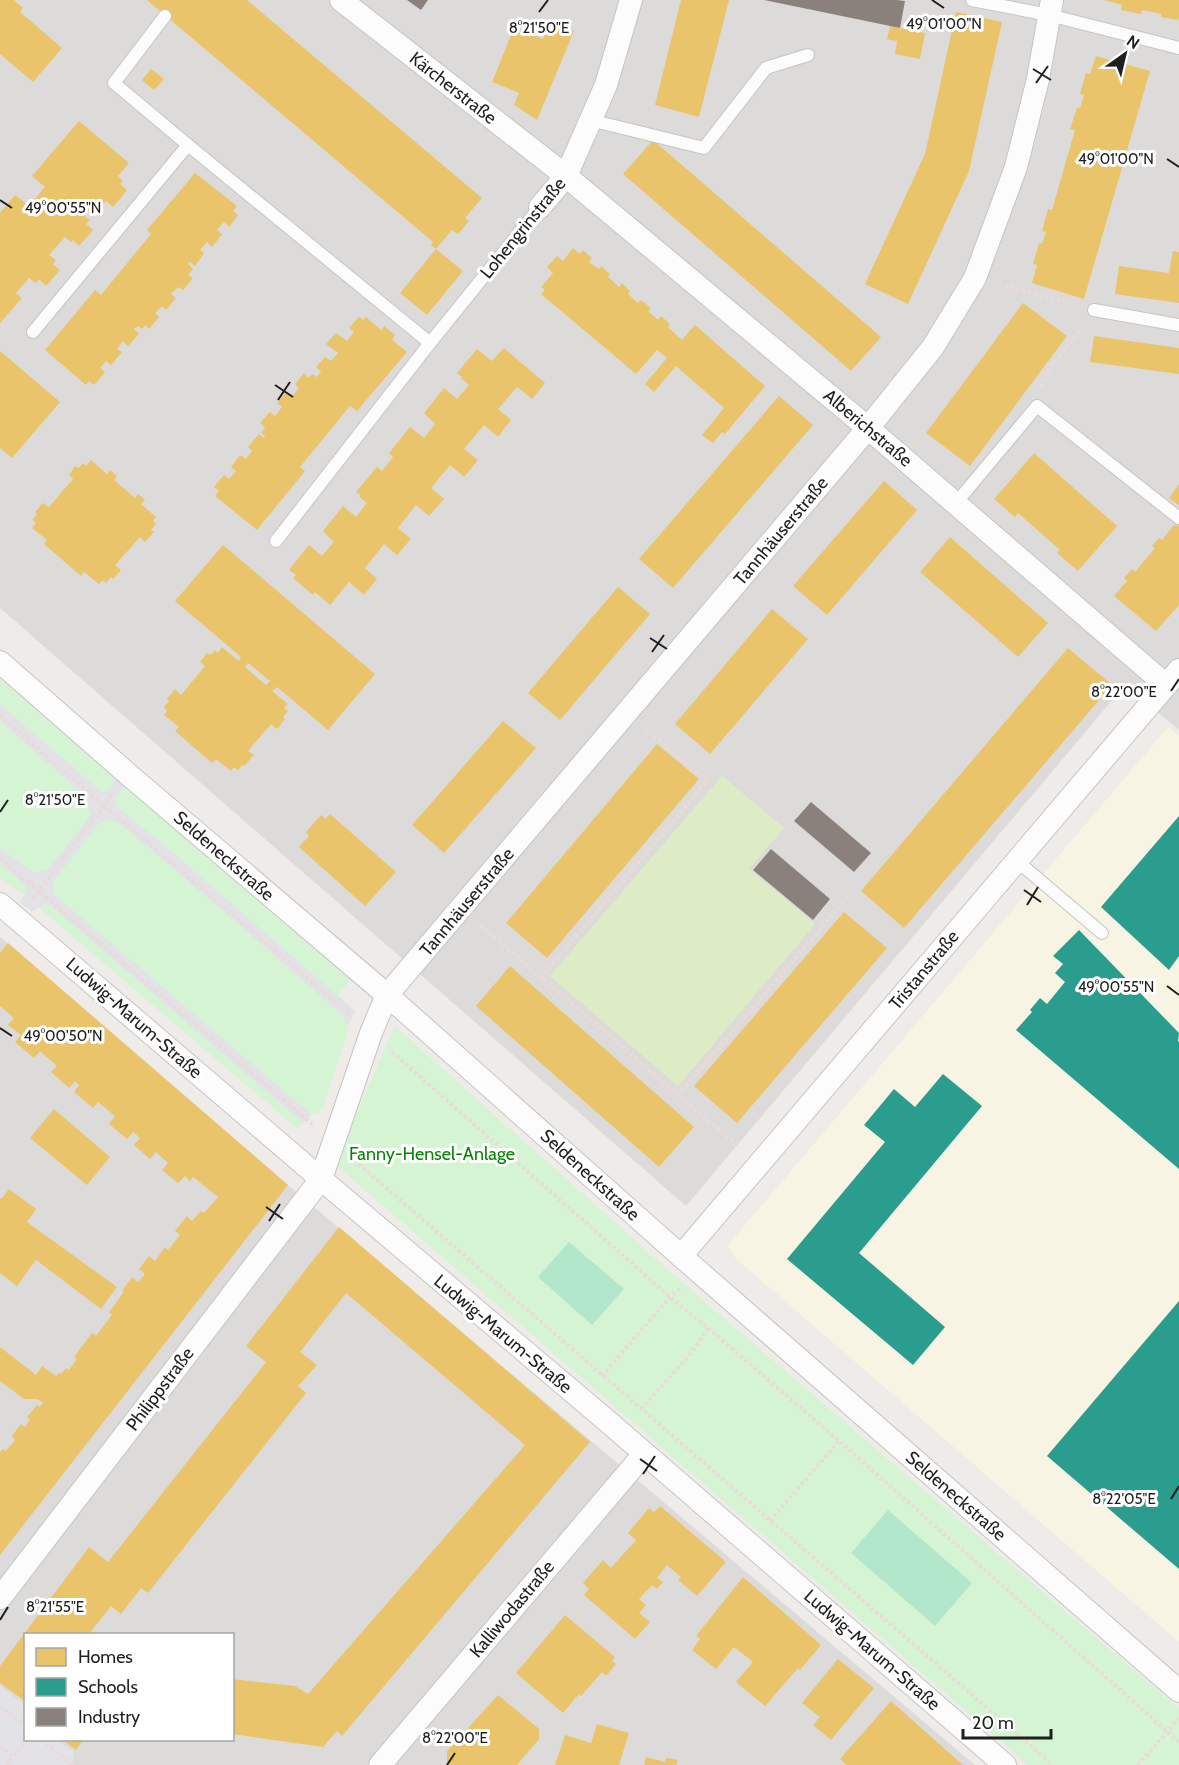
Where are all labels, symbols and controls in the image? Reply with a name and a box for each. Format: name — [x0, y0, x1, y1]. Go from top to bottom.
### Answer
text: 49°01'00"N — [906, 15, 982, 33]
text: 8°21'50"E — [509, 19, 569, 37]
north arrow — [1095, 24, 1155, 84]
text: N — [1123, 31, 1143, 53]
street label: Kärcherstraße — [405, 47, 501, 129]
text: 49°01'00"N — [1078, 150, 1154, 168]
street label: Lohengrinstraße — [476, 173, 570, 283]
text: 49°00'55"N — [25, 199, 101, 217]
street label: Alberichstraße — [819, 385, 917, 471]
street label: Tannhäuserstraße — [729, 472, 833, 590]
text: 8°22'00"E — [1091, 683, 1157, 701]
text: 8°21'50"E — [25, 791, 85, 809]
street label: Seldeneckstraße — [169, 806, 279, 906]
street label: Tannhäuserstraße — [415, 843, 519, 961]
street label: Tristanstraße — [884, 926, 964, 1014]
street label: Ludwig-Marum-Straße — [61, 953, 207, 1083]
text: 49°00'55"N — [1078, 978, 1154, 996]
text: 49°00'50"N — [23, 1027, 103, 1045]
street label: Seldeneckstraße — [536, 1125, 644, 1225]
park label: Fanny-Hensel-Anlage — [349, 1143, 515, 1165]
street label: Ludwig-Marum-Straße — [430, 1270, 576, 1398]
street label: Philippstraße — [121, 1343, 199, 1435]
street label: Seldeneckstraße — [901, 1446, 1011, 1546]
text: 8°22'05"E — [1092, 1490, 1156, 1508]
street label: Kalliwodastraße — [465, 1556, 559, 1662]
street label: Ludwig-Marum-Straße — [799, 1585, 945, 1715]
text: 8°21'55"E — [26, 1598, 84, 1616]
legend — [24, 1633, 234, 1741]
text: Homes — [78, 1646, 133, 1668]
text: Schools — [78, 1676, 138, 1698]
scale bar — [963, 1702, 1052, 1740]
text: Industry — [78, 1706, 140, 1728]
text: 20 m — [972, 1712, 1014, 1734]
text: 8°22'00"E — [422, 1729, 488, 1747]

